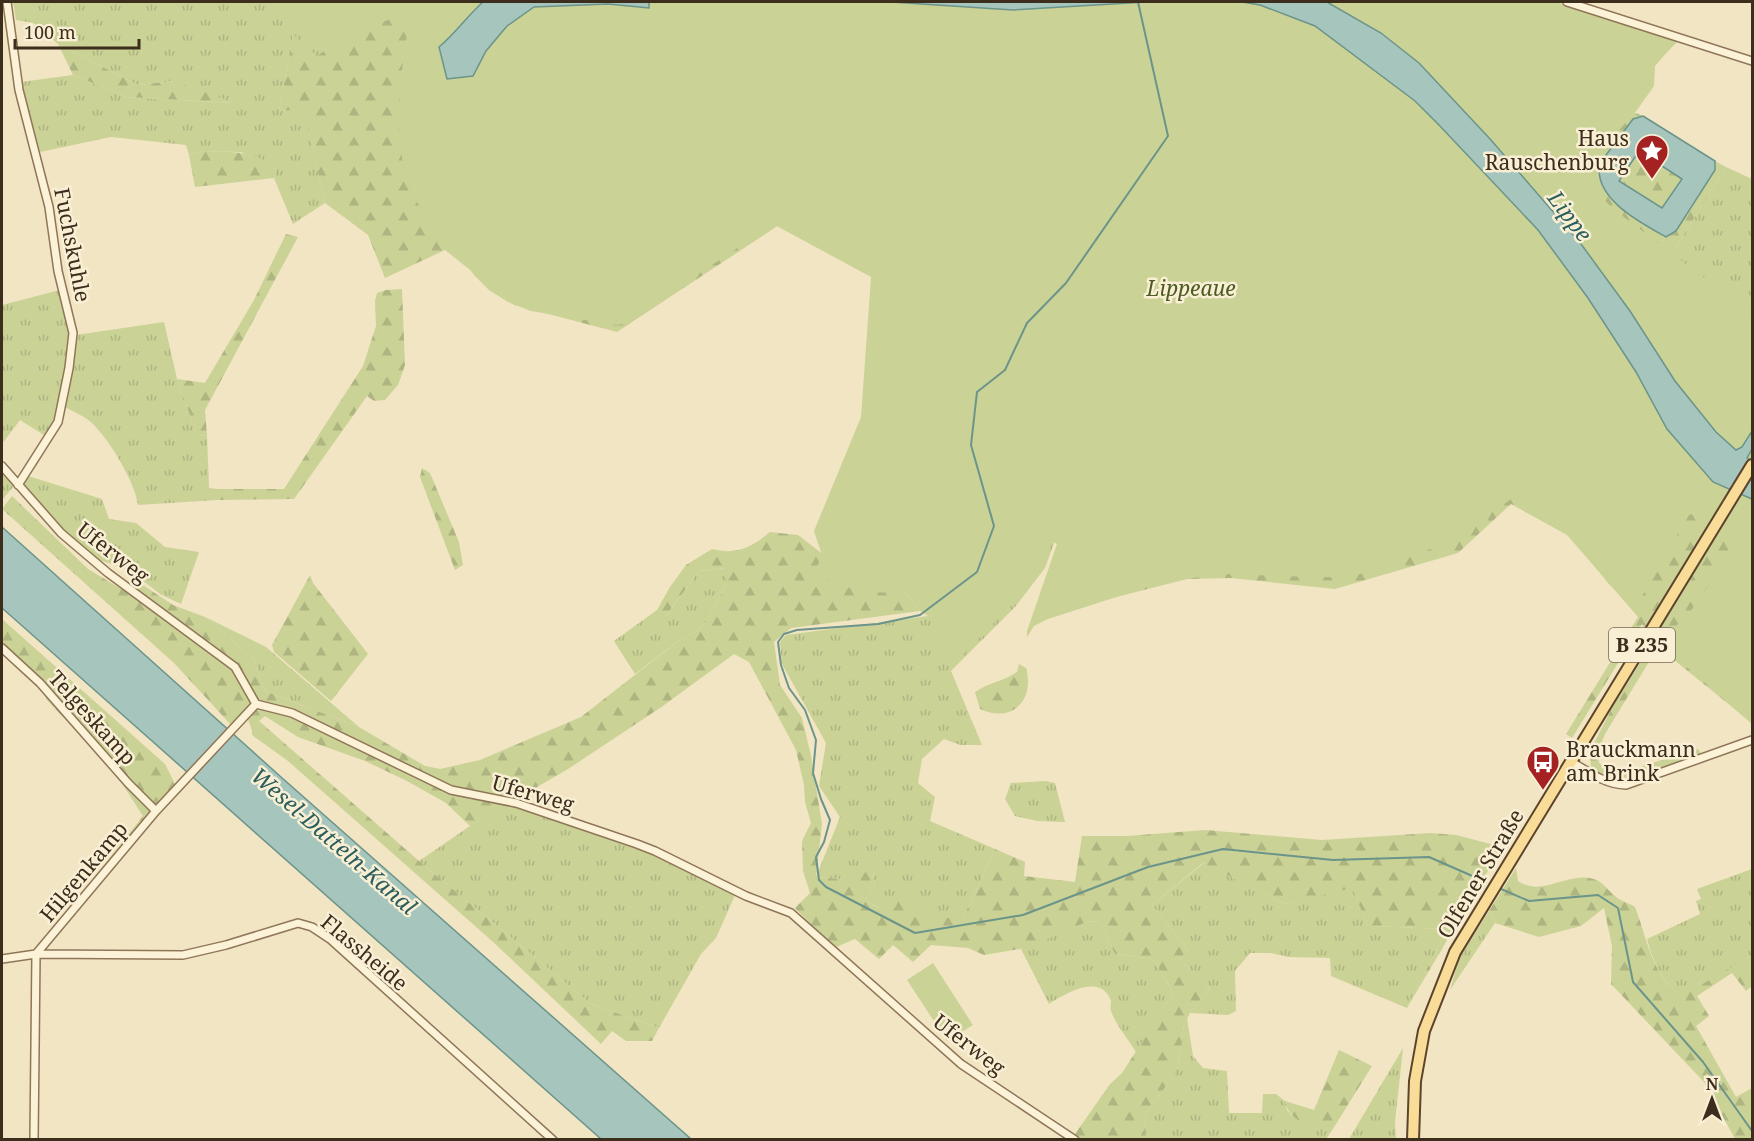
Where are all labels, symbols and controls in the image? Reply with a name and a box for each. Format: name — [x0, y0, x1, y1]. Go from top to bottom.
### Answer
scale bar — [15, 12, 140, 50]
text: 100 m — [24, 20, 76, 44]
place label: Haus Rauschenburg — [1485, 124, 1630, 176]
place icon: Haus Rauschenburg — [1634, 133, 1670, 180]
water label: Lippe — [1541, 183, 1600, 247]
street label: Fuchskuhle — [48, 185, 98, 304]
park label: Lippeaue — [1145, 274, 1236, 302]
street label: Uferweg — [72, 515, 156, 590]
road number: B 235 — [1609, 628, 1675, 662]
street label: Telgeskamp — [43, 664, 143, 771]
place label: Brauckmann am Brink — [1566, 735, 1696, 787]
bus stop icon: Brauckmann am Brink — [1525, 744, 1561, 791]
water label: Wesel-Datteln-Kanal — [245, 760, 424, 921]
street label: Uferweg — [489, 768, 578, 818]
street label: Olfener Straße — [1431, 804, 1530, 943]
street label: Hilgenkamp — [33, 815, 133, 927]
street label: Flassheide — [315, 908, 414, 997]
street label: Uferweg — [928, 1007, 1012, 1082]
north arrow — [1682, 1069, 1742, 1129]
text: N — [1706, 1073, 1719, 1095]

